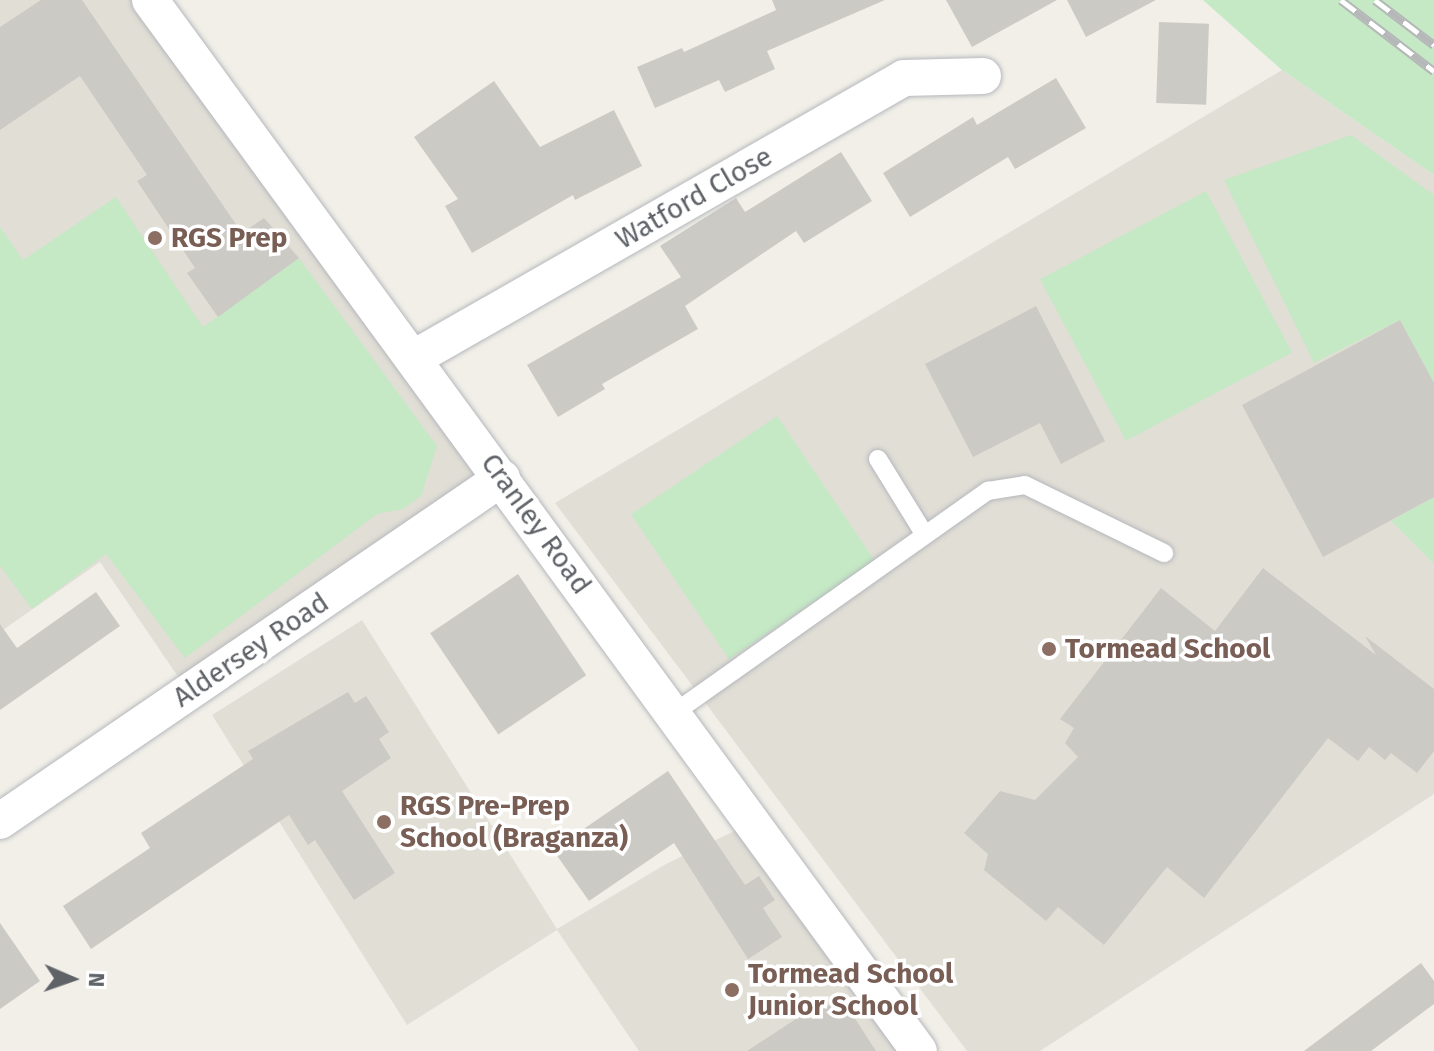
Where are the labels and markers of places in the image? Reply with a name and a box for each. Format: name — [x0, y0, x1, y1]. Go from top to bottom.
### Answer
place label: RGS Prep — [171, 221, 287, 255]
marker: RGS Prep — [146, 229, 164, 247]
place label: Tormead School — [1065, 632, 1270, 666]
marker: Tormead School — [1040, 640, 1058, 658]
place label: RGS Pre-Prep School (Braganza) — [400, 789, 628, 855]
marker: RGS Pre-Prep School (Braganza) — [375, 813, 393, 831]
place label: Tormead School Junior School — [748, 957, 953, 1023]
marker: Tormead School Junior School — [723, 981, 741, 999]

